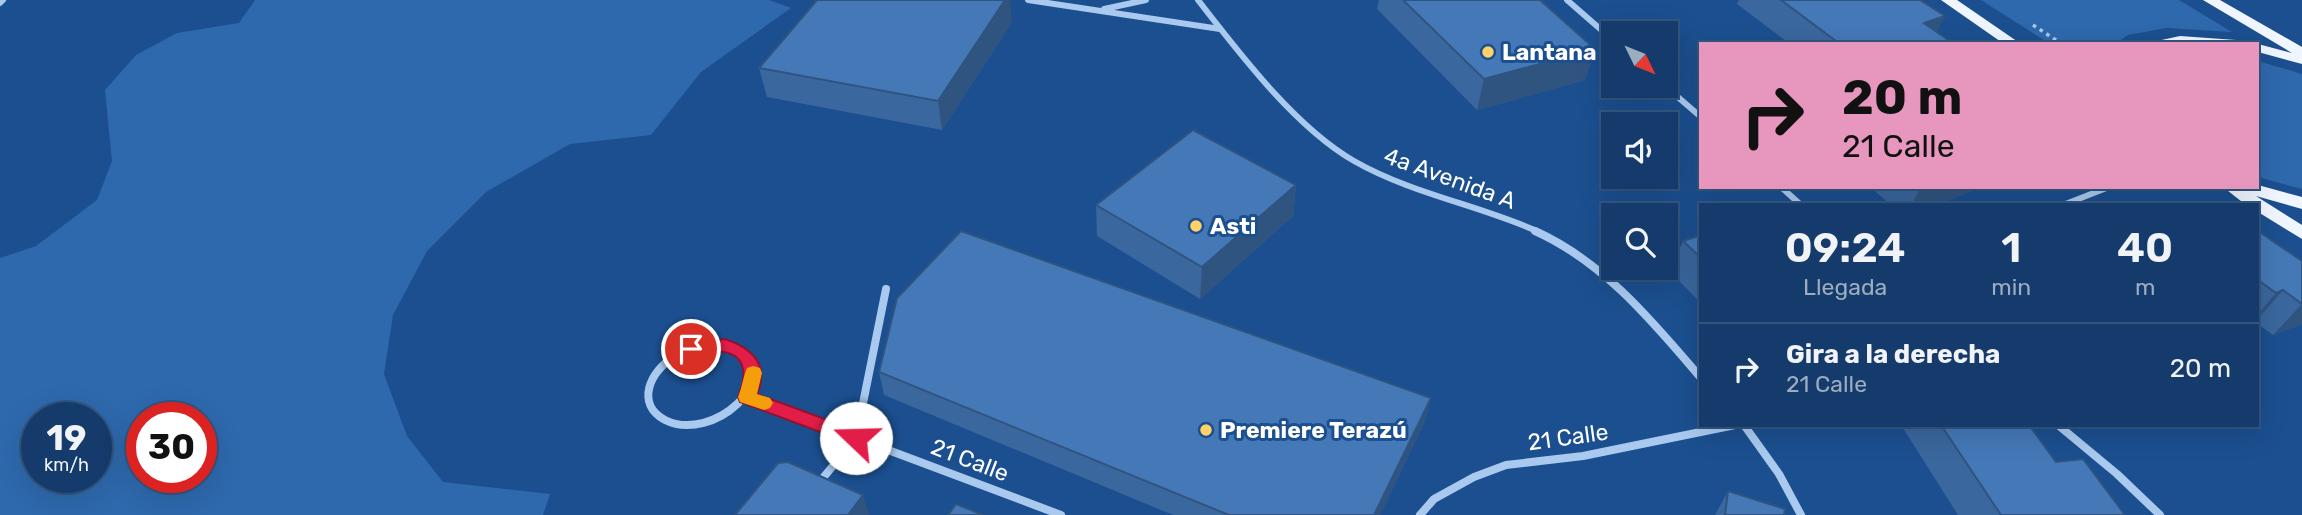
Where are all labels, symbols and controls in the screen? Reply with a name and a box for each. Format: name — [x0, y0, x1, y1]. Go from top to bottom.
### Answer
north arrow — [1601, 21, 1678, 98]
map controls — [1601, 21, 1678, 280]
place label: Lantana — [1502, 38, 1597, 66]
marker: Lantana — [1480, 44, 1496, 60]
text: 20 m — [1842, 68, 1963, 126]
icon: right — [1727, 70, 1818, 161]
button: sound — [1601, 112, 1678, 189]
text: 21 Calle — [1842, 127, 1955, 165]
street label: 4a Avenida A — [1380, 141, 1520, 215]
button: search — [1601, 203, 1678, 280]
place label: Asti — [1210, 212, 1256, 240]
marker: Asti — [1188, 218, 1204, 234]
text: 09:24 — [1785, 223, 1906, 273]
text: 1 — [2001, 223, 2021, 273]
text: 40 — [2117, 223, 2173, 273]
text: Llegada — [1803, 273, 1887, 301]
text: min — [1991, 273, 2031, 301]
text: m — [2135, 273, 2155, 301]
pin — [661, 319, 721, 379]
icon: arrive — [672, 330, 710, 368]
text: Gira a la derecha — [1786, 339, 2000, 370]
icon: right — [1727, 350, 1765, 388]
text: 20 m — [2170, 353, 2231, 384]
text: 21 Calle — [1786, 370, 1867, 398]
position arrow — [819, 401, 893, 475]
speed limit sign: 30 — [126, 402, 217, 493]
place label: Premiere Terazú — [1220, 416, 1407, 444]
text: 19 — [47, 417, 86, 459]
street label: 21 Calle — [1526, 417, 1610, 457]
marker: Premiere Terazú — [1198, 422, 1214, 438]
street label: 21 Calle — [927, 432, 1013, 488]
text: km/h — [44, 454, 89, 476]

